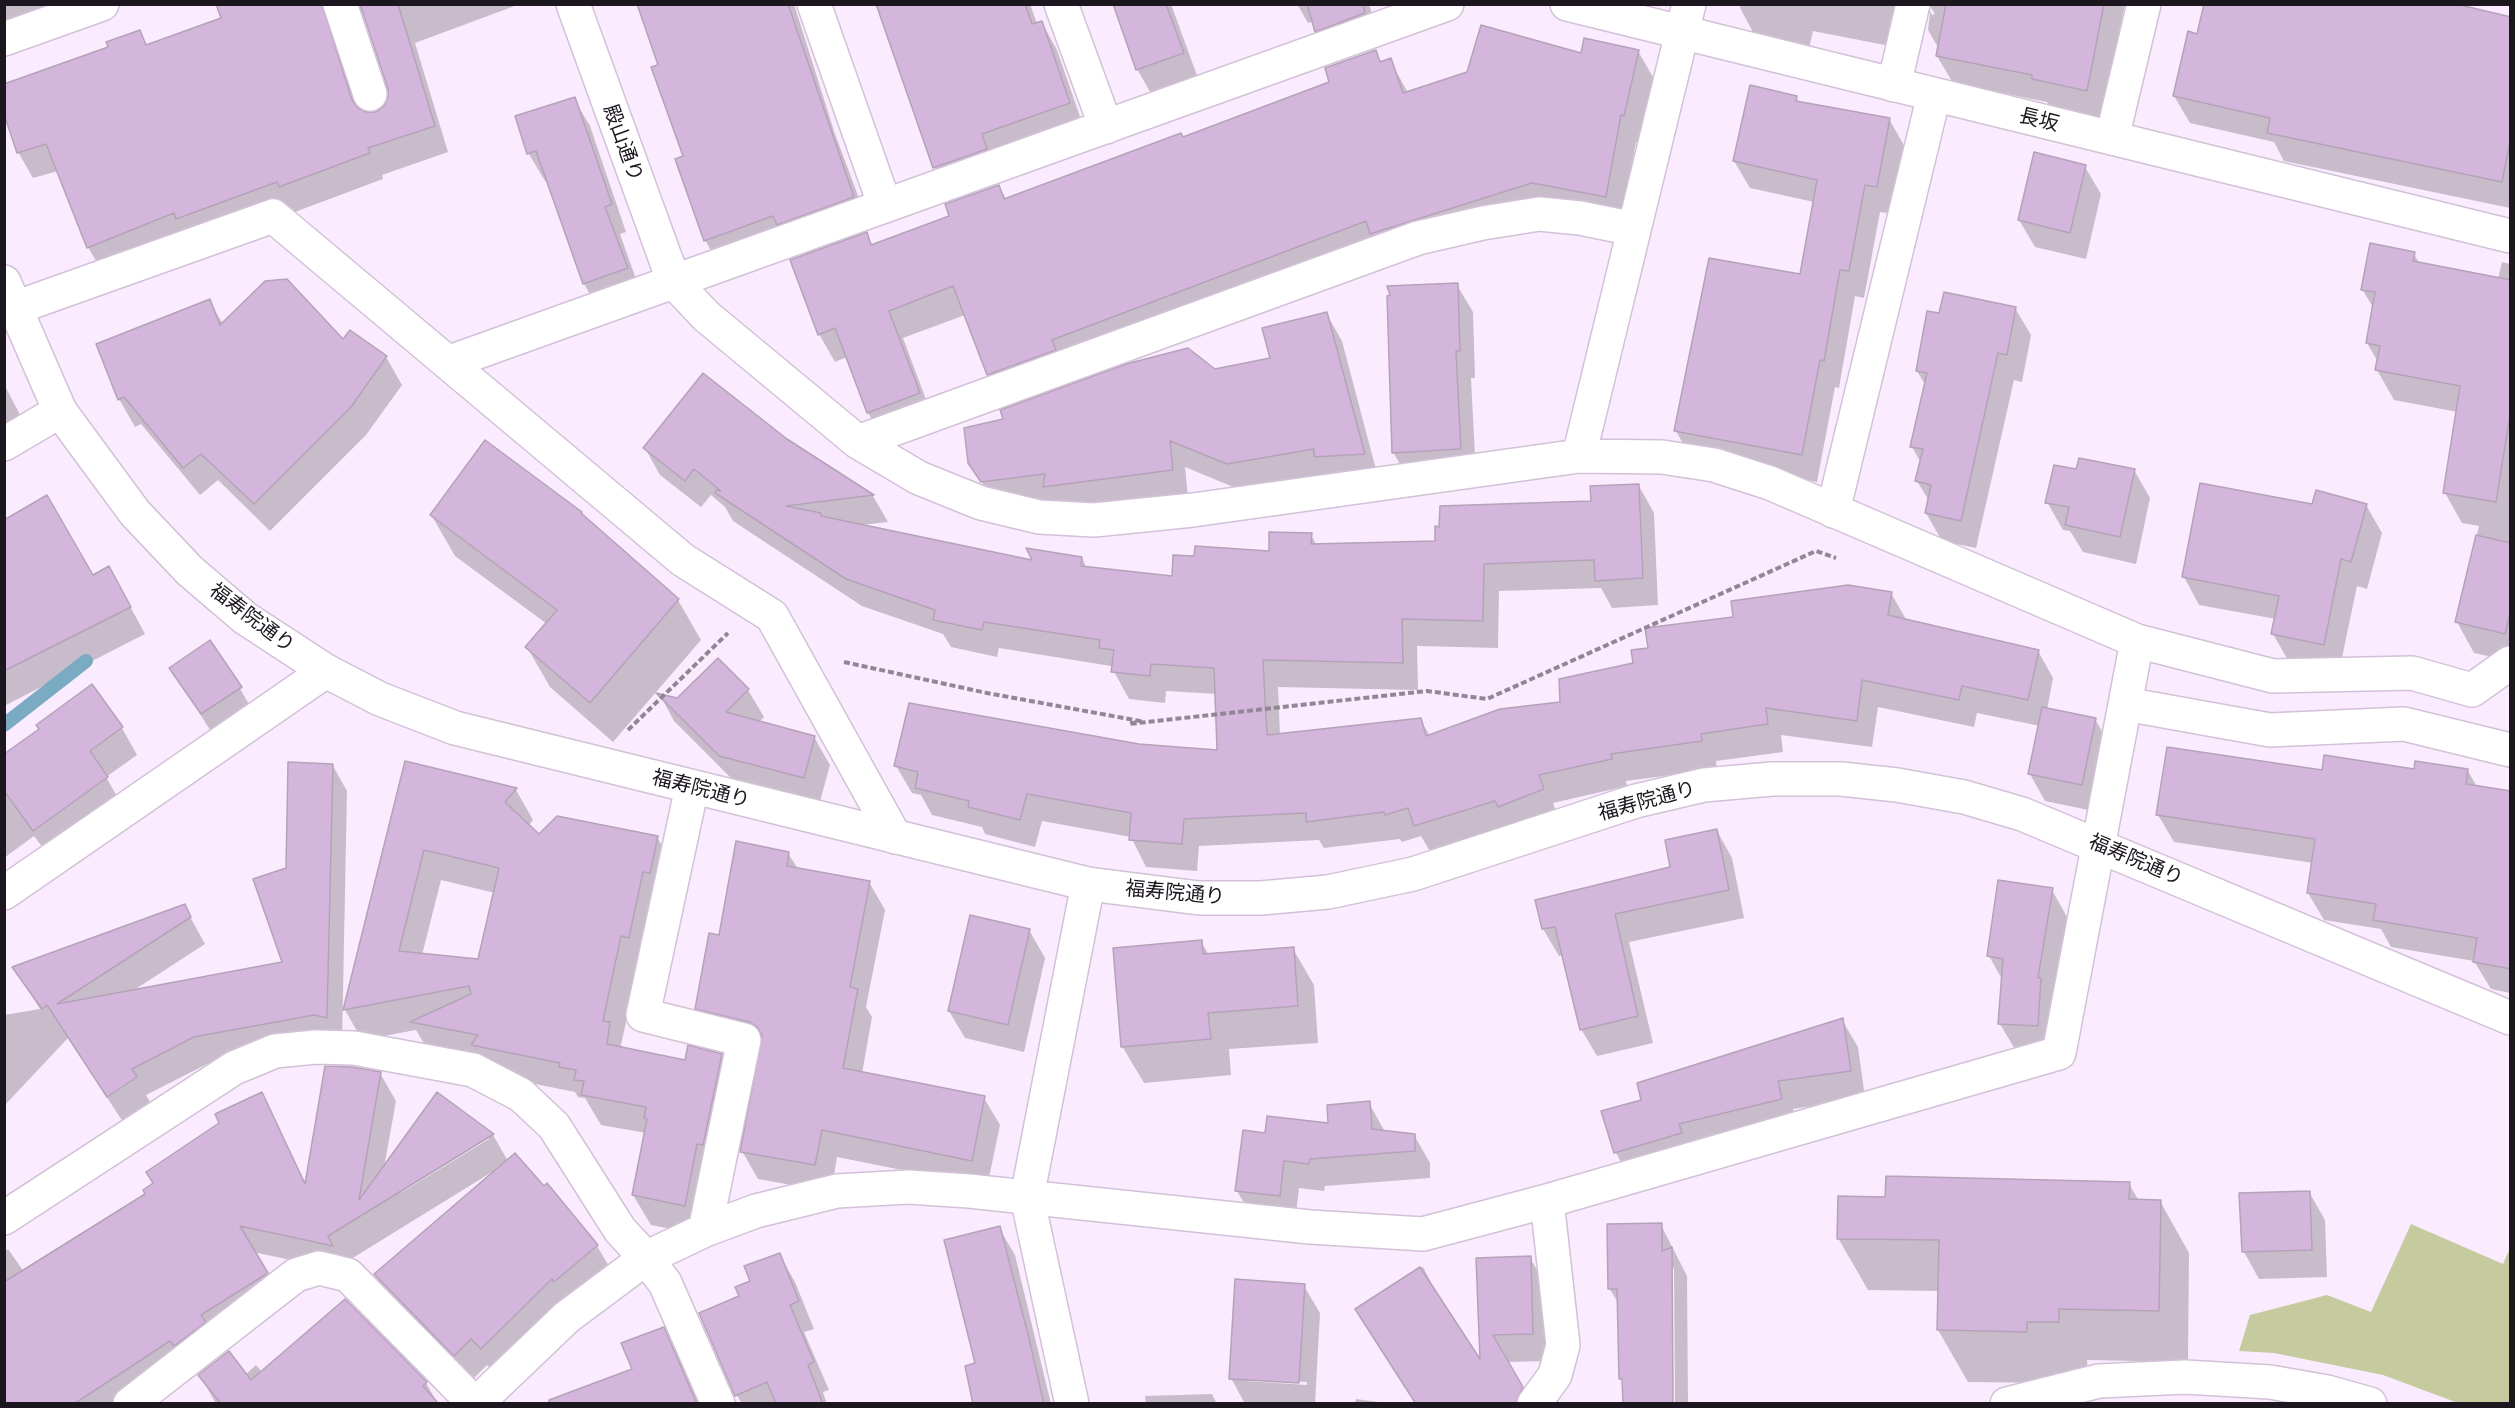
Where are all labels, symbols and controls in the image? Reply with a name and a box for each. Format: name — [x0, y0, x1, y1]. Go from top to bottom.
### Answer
street label: 殿山通り — [598, 101, 648, 185]
street label: 長坂 — [2017, 104, 2061, 136]
street label: 福寿院通り — [205, 578, 299, 658]
street label: 福寿院通り — [650, 765, 752, 813]
street label: 福寿院通り — [1596, 776, 1698, 826]
street label: 福寿院通り — [2085, 829, 2187, 891]
street label: 福寿院通り — [1124, 877, 1226, 909]

